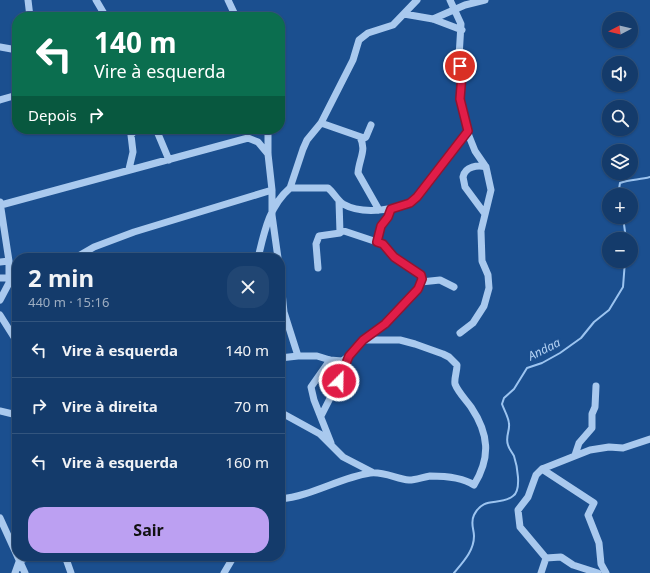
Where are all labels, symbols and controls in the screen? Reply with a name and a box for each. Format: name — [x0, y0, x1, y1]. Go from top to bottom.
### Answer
north arrow — [602, 12, 638, 48]
map controls — [602, 12, 638, 268]
text: 140 m — [94, 23, 177, 61]
icon: left — [28, 28, 80, 80]
pin — [443, 49, 477, 83]
icon: arrive — [449, 55, 471, 77]
button: sound — [602, 56, 638, 92]
text: Vire à esquerda — [94, 59, 226, 83]
button: search — [602, 100, 638, 136]
icon: right — [85, 104, 107, 126]
text: Depois — [28, 105, 77, 125]
button: layers — [602, 144, 638, 180]
button: + — [602, 188, 638, 224]
button: − — [602, 232, 638, 268]
text: 2 min — [28, 261, 94, 294]
button: close — [227, 266, 269, 308]
text: 440 m · 15:16 — [28, 293, 109, 311]
water label: Andaa — [524, 334, 563, 365]
icon: left — [28, 339, 50, 361]
text: Vire à esquerda — [62, 340, 178, 360]
text: 140 m — [225, 340, 269, 360]
position arrow — [318, 360, 360, 402]
icon: right — [28, 395, 50, 417]
text: Vire à direita — [62, 396, 158, 416]
text: 70 m — [234, 396, 269, 416]
icon: left — [28, 451, 50, 473]
text: Vire à esquerda — [62, 452, 178, 472]
text: 160 m — [225, 452, 269, 472]
button: Sair — [28, 507, 269, 553]

